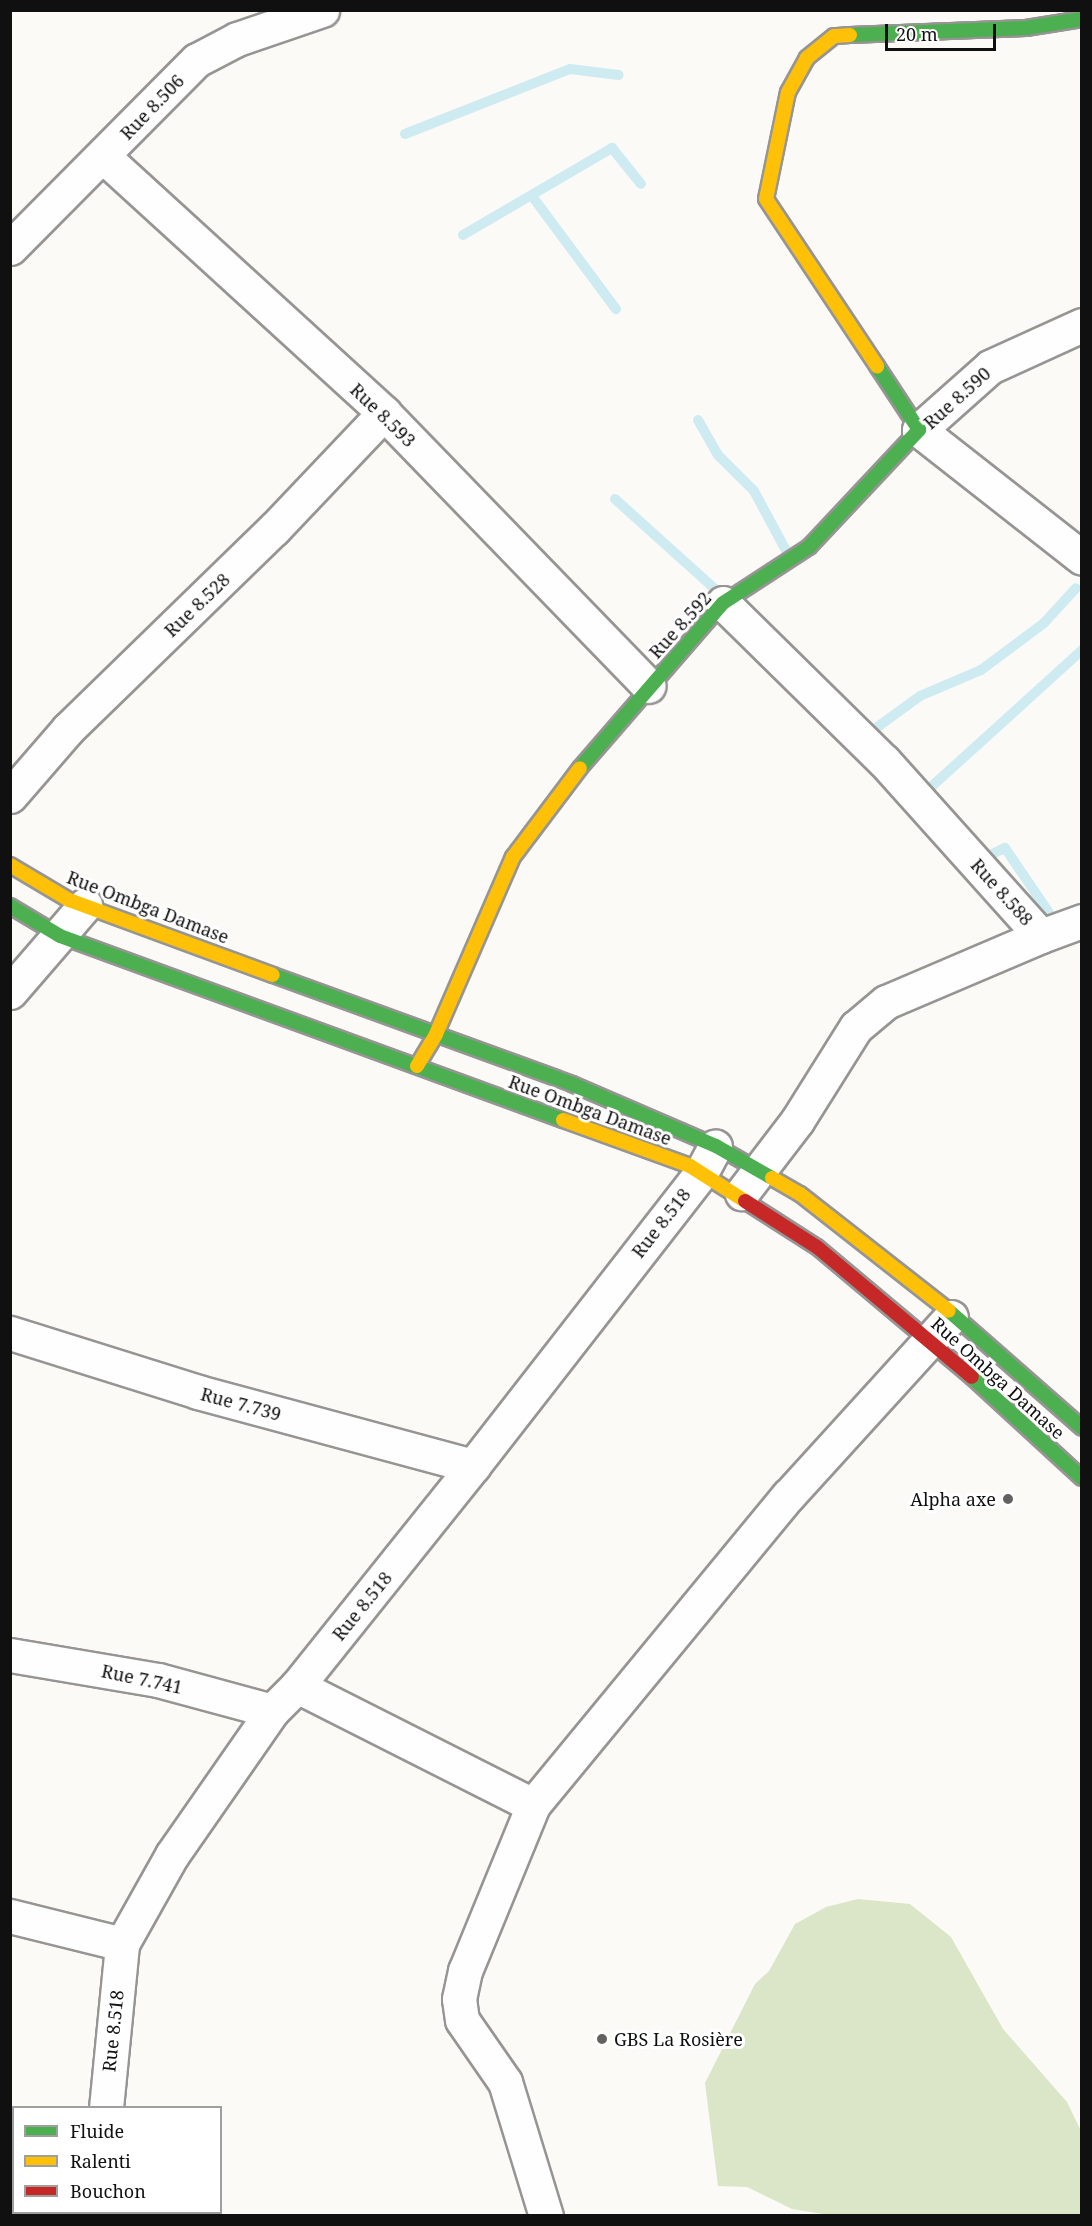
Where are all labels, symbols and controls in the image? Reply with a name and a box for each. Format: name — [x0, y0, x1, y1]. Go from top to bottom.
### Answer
scale bar — [888, 12, 999, 50]
text: 20 m — [896, 22, 938, 46]
street label: Rue 8.506 — [116, 70, 188, 144]
street label: Rue 8.590 — [919, 362, 995, 434]
street label: Rue 8.593 — [346, 379, 420, 451]
street label: Rue 8.528 — [160, 569, 234, 641]
street label: Rue 8.592 — [644, 587, 716, 663]
street label: Rue 8.588 — [966, 854, 1038, 930]
street label: Rue Ombga Damase — [64, 866, 232, 948]
street label: Rue Ombga Damase — [506, 1071, 674, 1149]
street label: Rue 8.518 — [627, 1184, 695, 1262]
street label: Rue Ombga Damase — [927, 1313, 1069, 1443]
street label: Rue 7.739 — [198, 1383, 284, 1425]
place label: Alpha axe — [910, 1488, 996, 1510]
marker: Alpha axe — [1001, 1492, 1015, 1506]
street label: Rue 8.518 — [328, 1567, 396, 1645]
street label: Rue 7.741 — [100, 1660, 184, 1698]
street label: Rue 8.518 — [98, 1989, 128, 2073]
place label: GBS La Rosière — [614, 2028, 743, 2050]
marker: GBS La Rosière — [595, 2032, 609, 2046]
legend — [12, 2106, 222, 2214]
text: Fluide — [70, 2119, 124, 2143]
text: Ralenti — [70, 2149, 131, 2173]
text: Bouchon — [70, 2179, 146, 2203]

